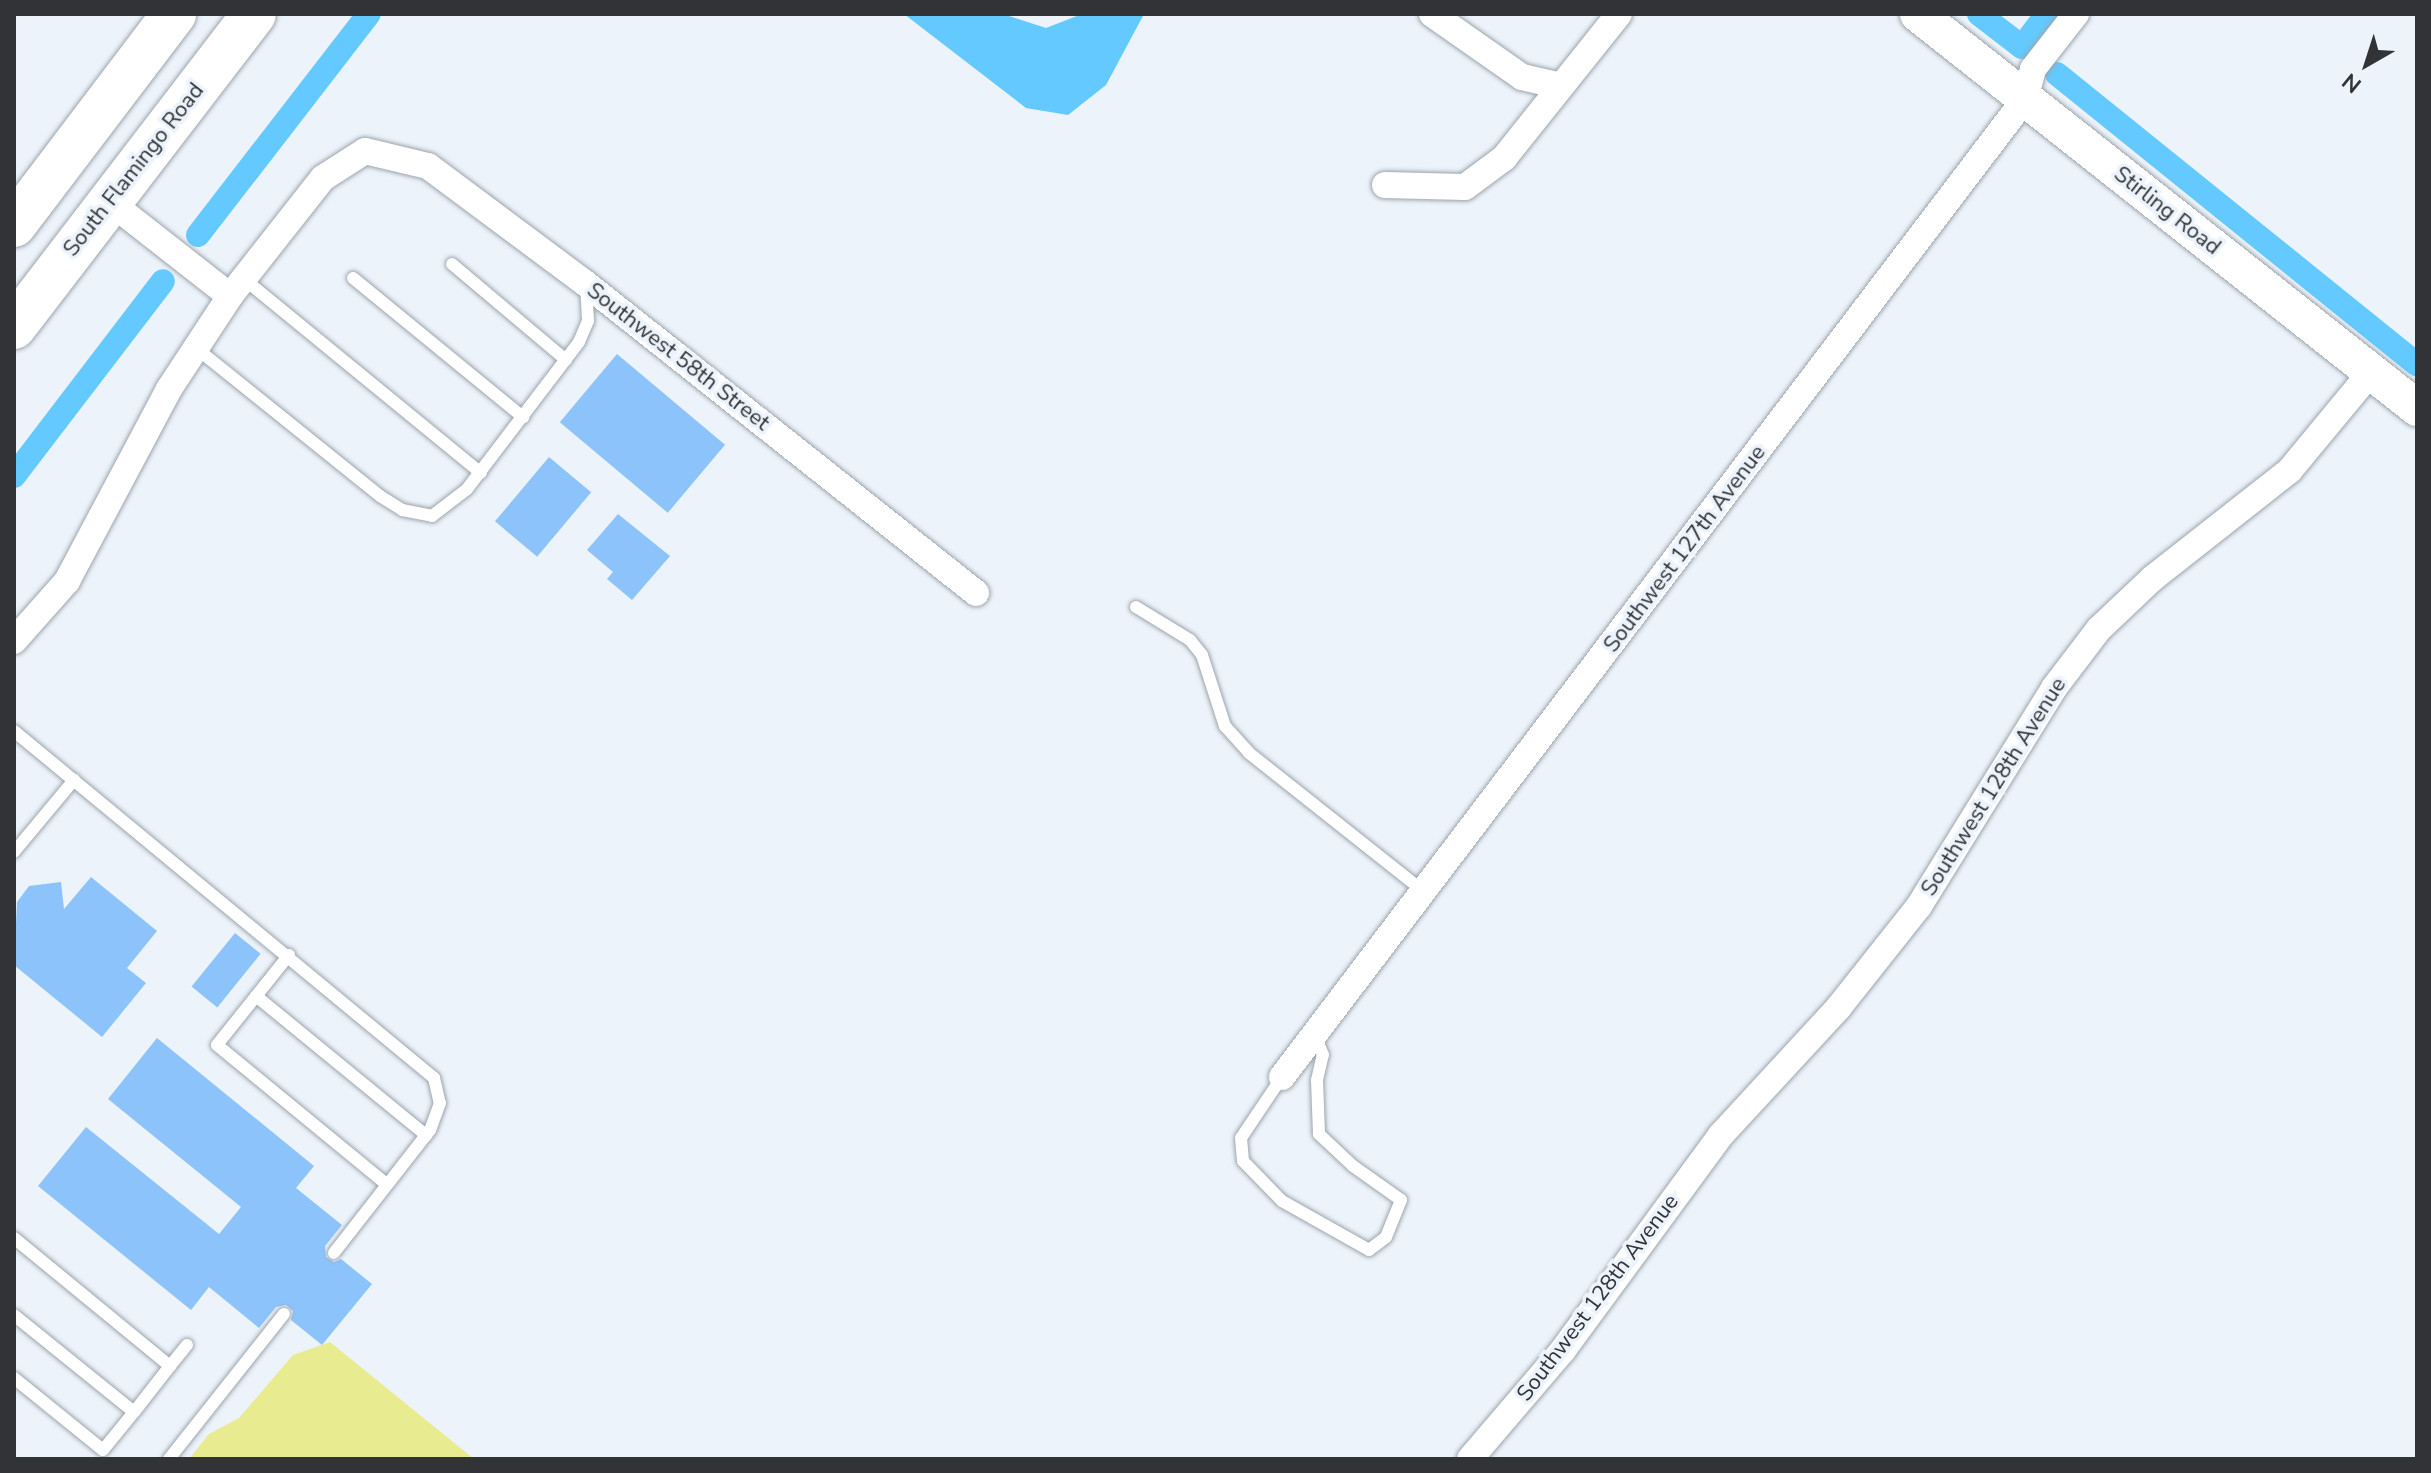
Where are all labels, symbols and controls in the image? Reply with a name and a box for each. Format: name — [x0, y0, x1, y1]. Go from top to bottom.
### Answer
north arrow — [2327, 24, 2407, 104]
text: N — [2336, 66, 2368, 99]
street label: South Flamingo Road — [58, 78, 210, 262]
street label: Stirling Road — [2108, 161, 2226, 261]
street label: Southwest 58th Street — [581, 278, 775, 436]
street label: Southwest 127th Avenue — [1599, 440, 1771, 658]
street label: Southwest 128th Avenue — [1916, 673, 2072, 901]
street label: Southwest 128th Avenue — [1512, 1189, 1684, 1407]

